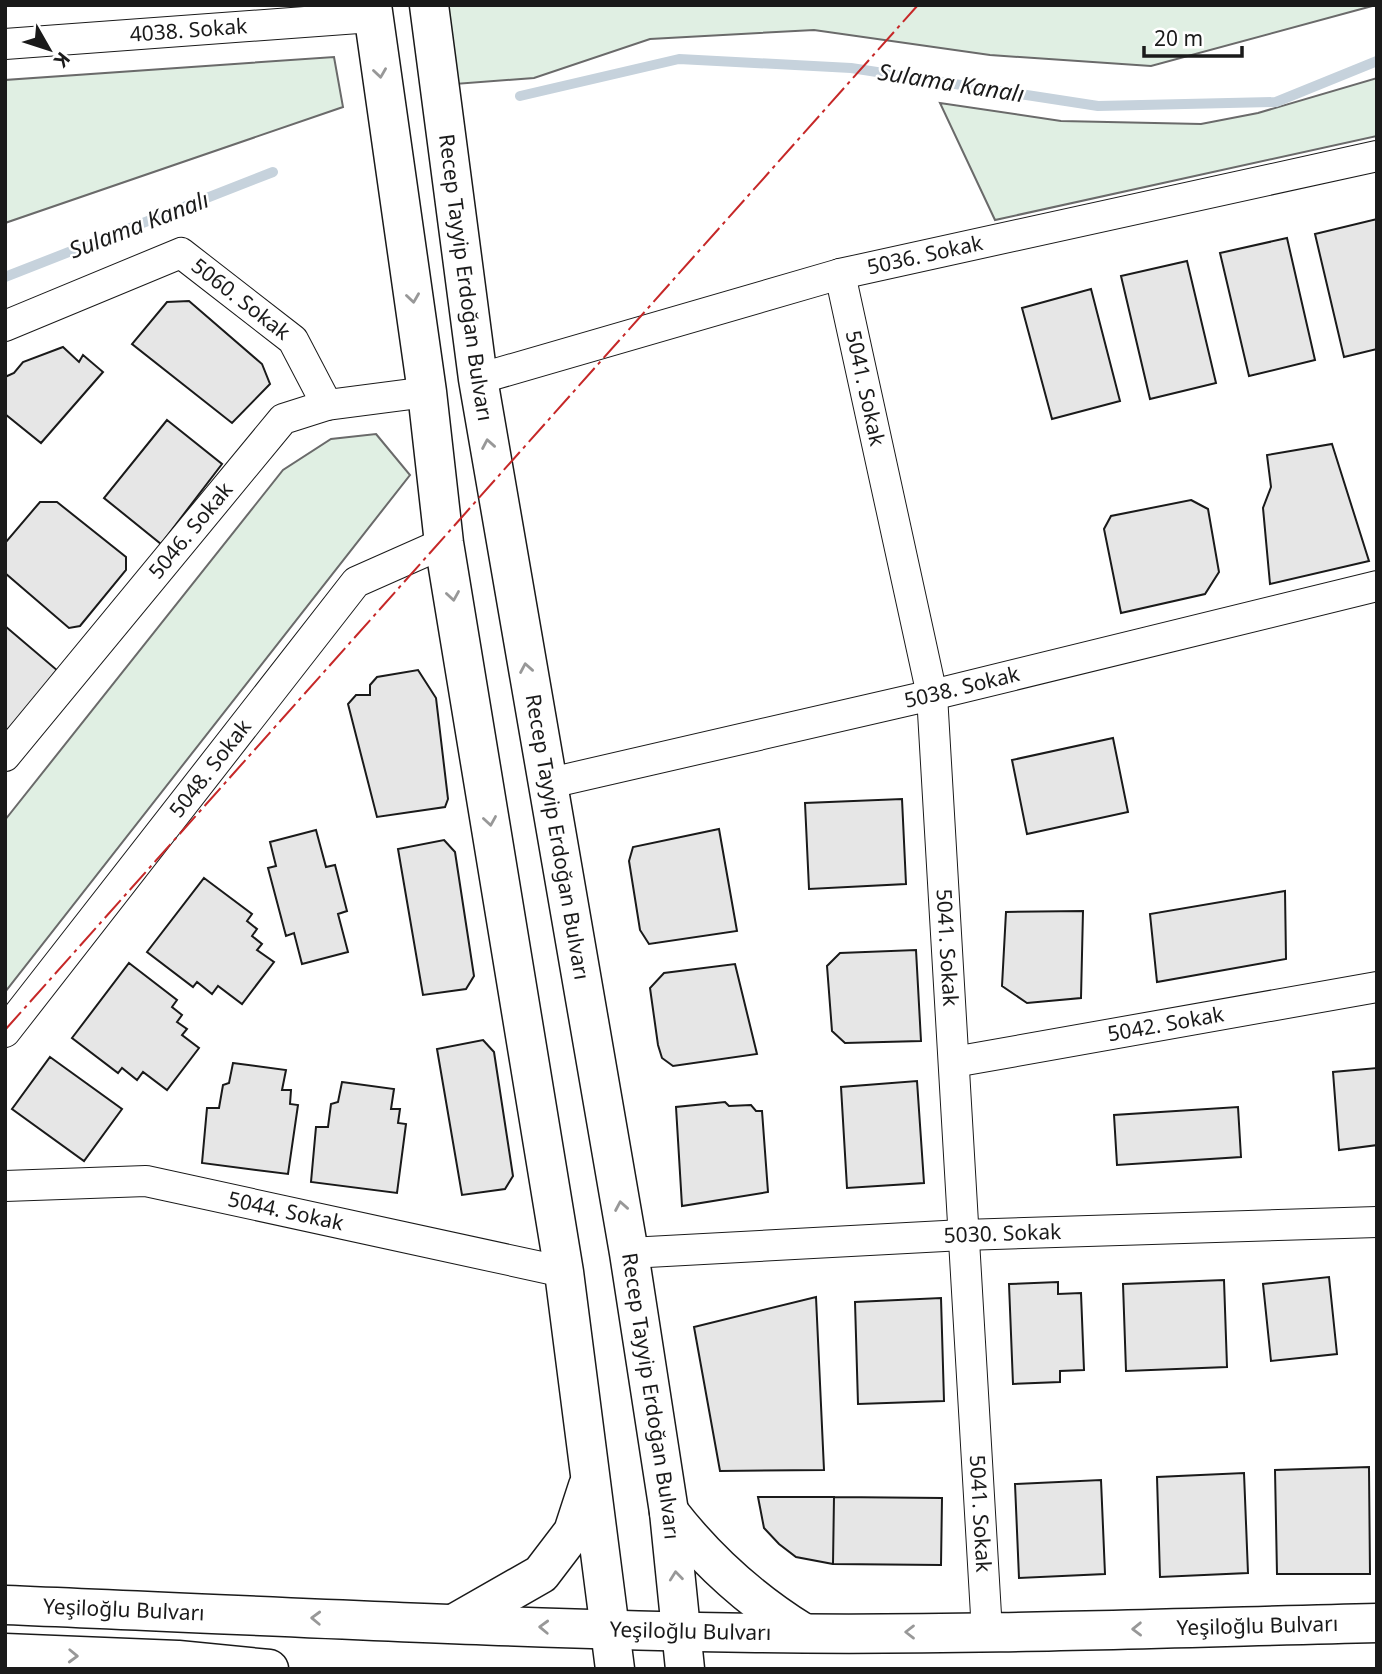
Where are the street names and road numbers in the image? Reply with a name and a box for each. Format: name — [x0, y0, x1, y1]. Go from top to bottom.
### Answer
street label: 4038. Sokak — [129, 11, 249, 48]
street label: Recep Tayyip Erdoğan Bulvarı — [433, 132, 500, 423]
street label: 5036. Sokak — [864, 228, 986, 281]
street label: 5060. Sokak — [186, 251, 297, 346]
street label: 5041. Sokak — [840, 328, 892, 449]
street label: 5046. Sokak — [142, 475, 239, 584]
street label: 5038. Sokak — [901, 659, 1023, 714]
street label: Recep Tayyip Erdoğan Bulvarı — [520, 692, 597, 982]
street label: 5048. Sokak — [162, 712, 257, 823]
street label: 5041. Sokak — [930, 888, 965, 1008]
street label: 5042. Sokak — [1105, 999, 1227, 1048]
street label: 5044. Sokak — [225, 1184, 347, 1237]
street label: 5030. Sokak — [943, 1217, 1062, 1249]
street label: Recep Tayyip Erdoğan Bulvarı — [616, 1251, 687, 1541]
street label: 5041. Sokak — [964, 1454, 999, 1574]
street label: Yeşiloğlu Bulvarı — [42, 1592, 205, 1627]
street label: Yeşiloğlu Bulvarı — [1176, 1609, 1339, 1641]
street label: Yeşiloğlu Bulvarı — [609, 1615, 772, 1646]

